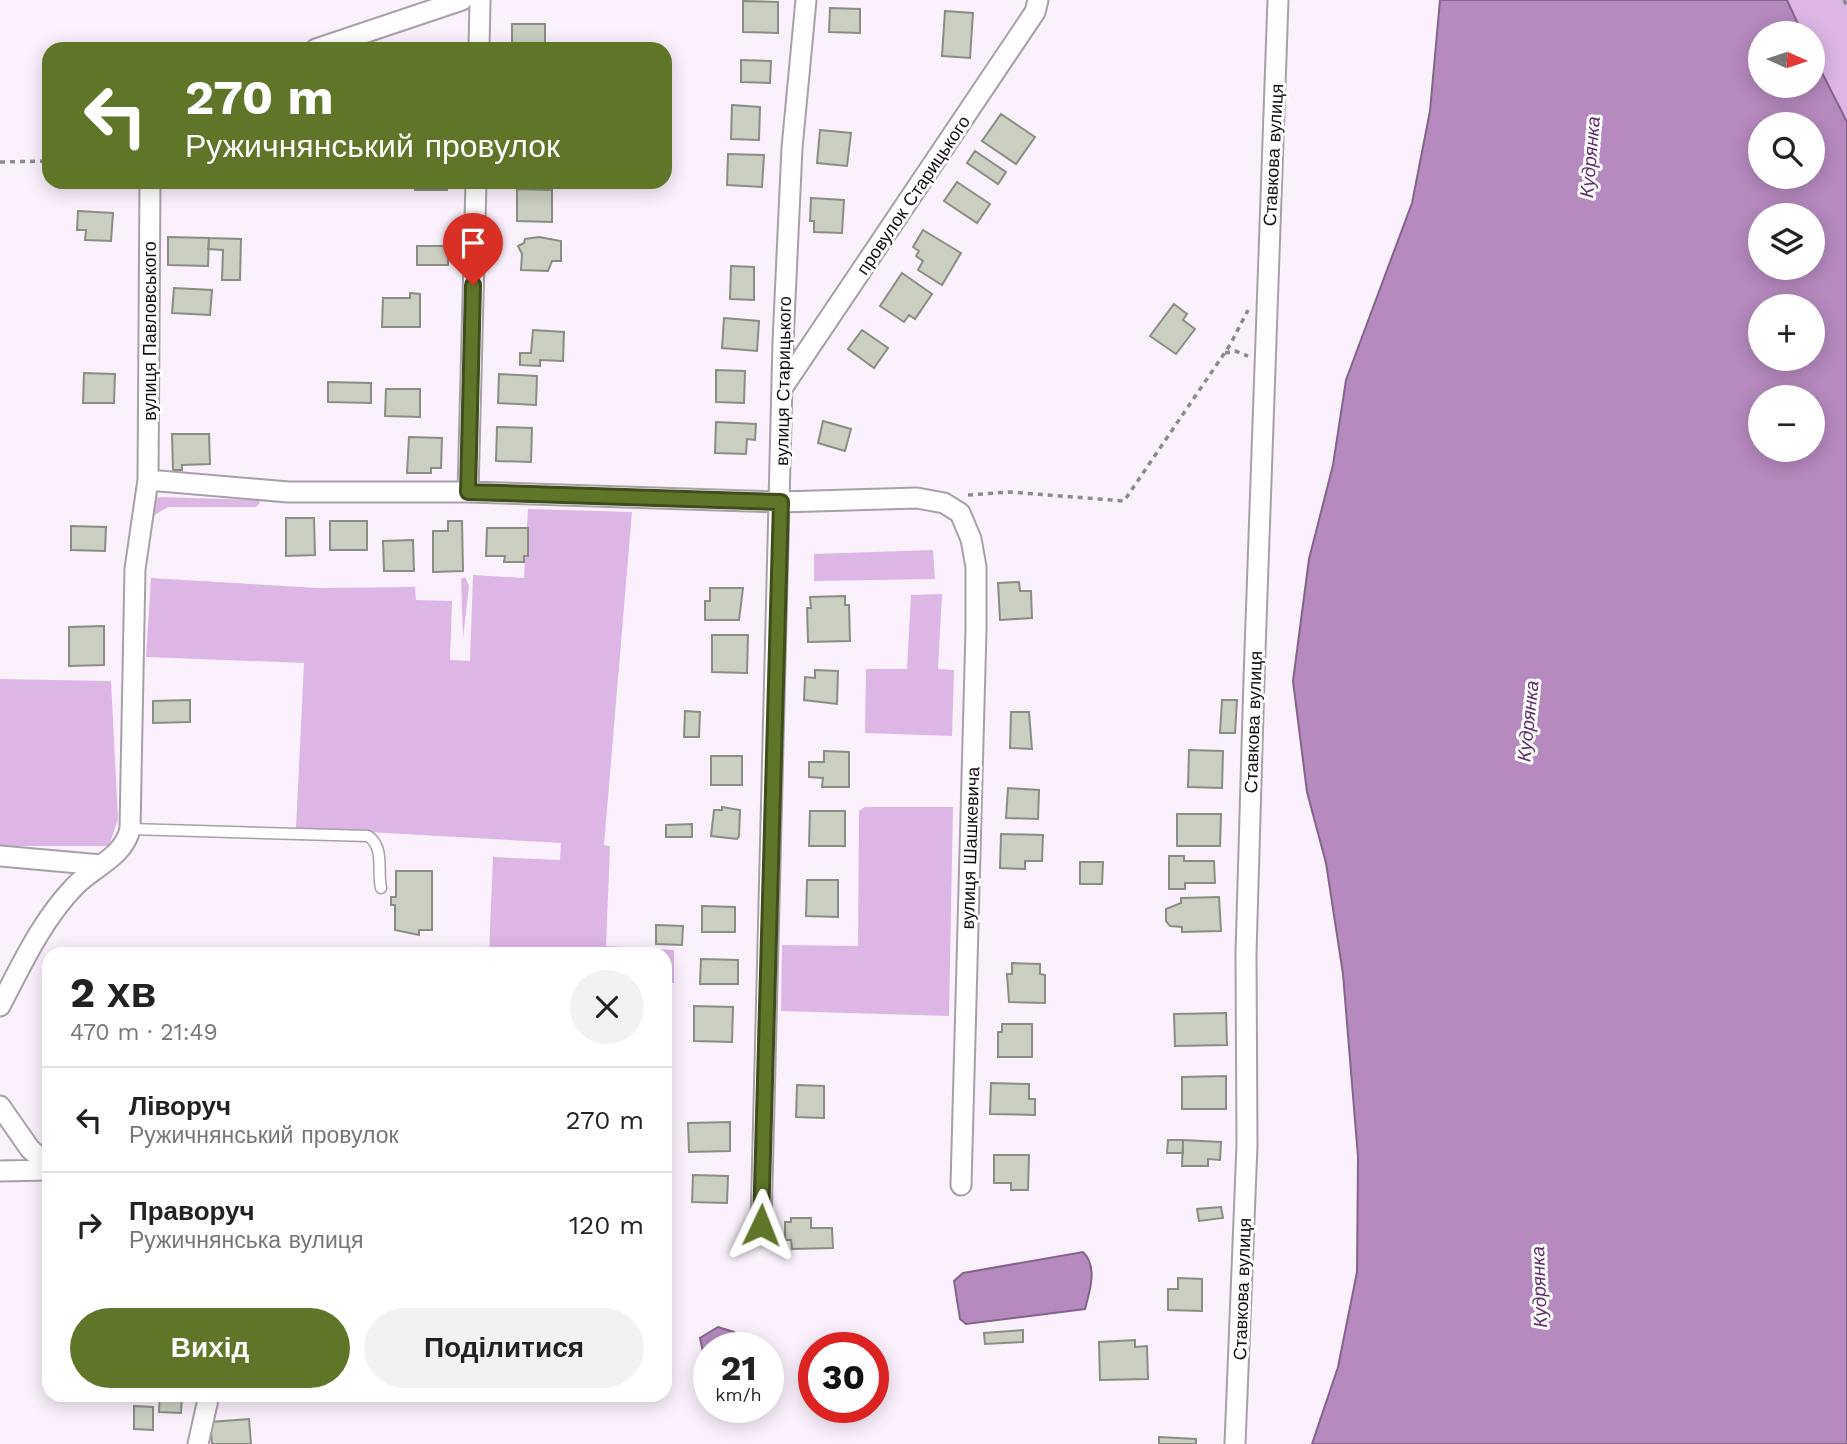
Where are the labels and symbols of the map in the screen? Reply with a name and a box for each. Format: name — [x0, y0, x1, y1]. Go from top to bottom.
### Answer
north arrow — [1748, 21, 1825, 98]
street label: Ставкова вулиця — [1259, 83, 1287, 227]
street label: провулок Старицького — [852, 111, 974, 279]
water label: Кудрянка — [1575, 115, 1605, 199]
pin — [443, 213, 503, 285]
street label: вулиця Павловського — [139, 241, 160, 421]
street label: вулиця Старицького — [771, 296, 795, 466]
street label: Ставкова вулиця — [1240, 650, 1266, 794]
water label: Кудрянка — [1512, 679, 1544, 763]
street label: вулиця Шашкевича — [957, 765, 983, 930]
position arrow — [724, 1188, 798, 1262]
street label: Ставкова вулиця — [1229, 1217, 1255, 1361]
water label: Кудрянка — [1526, 1246, 1552, 1328]
speed limit sign: 30 — [798, 1332, 889, 1423]

